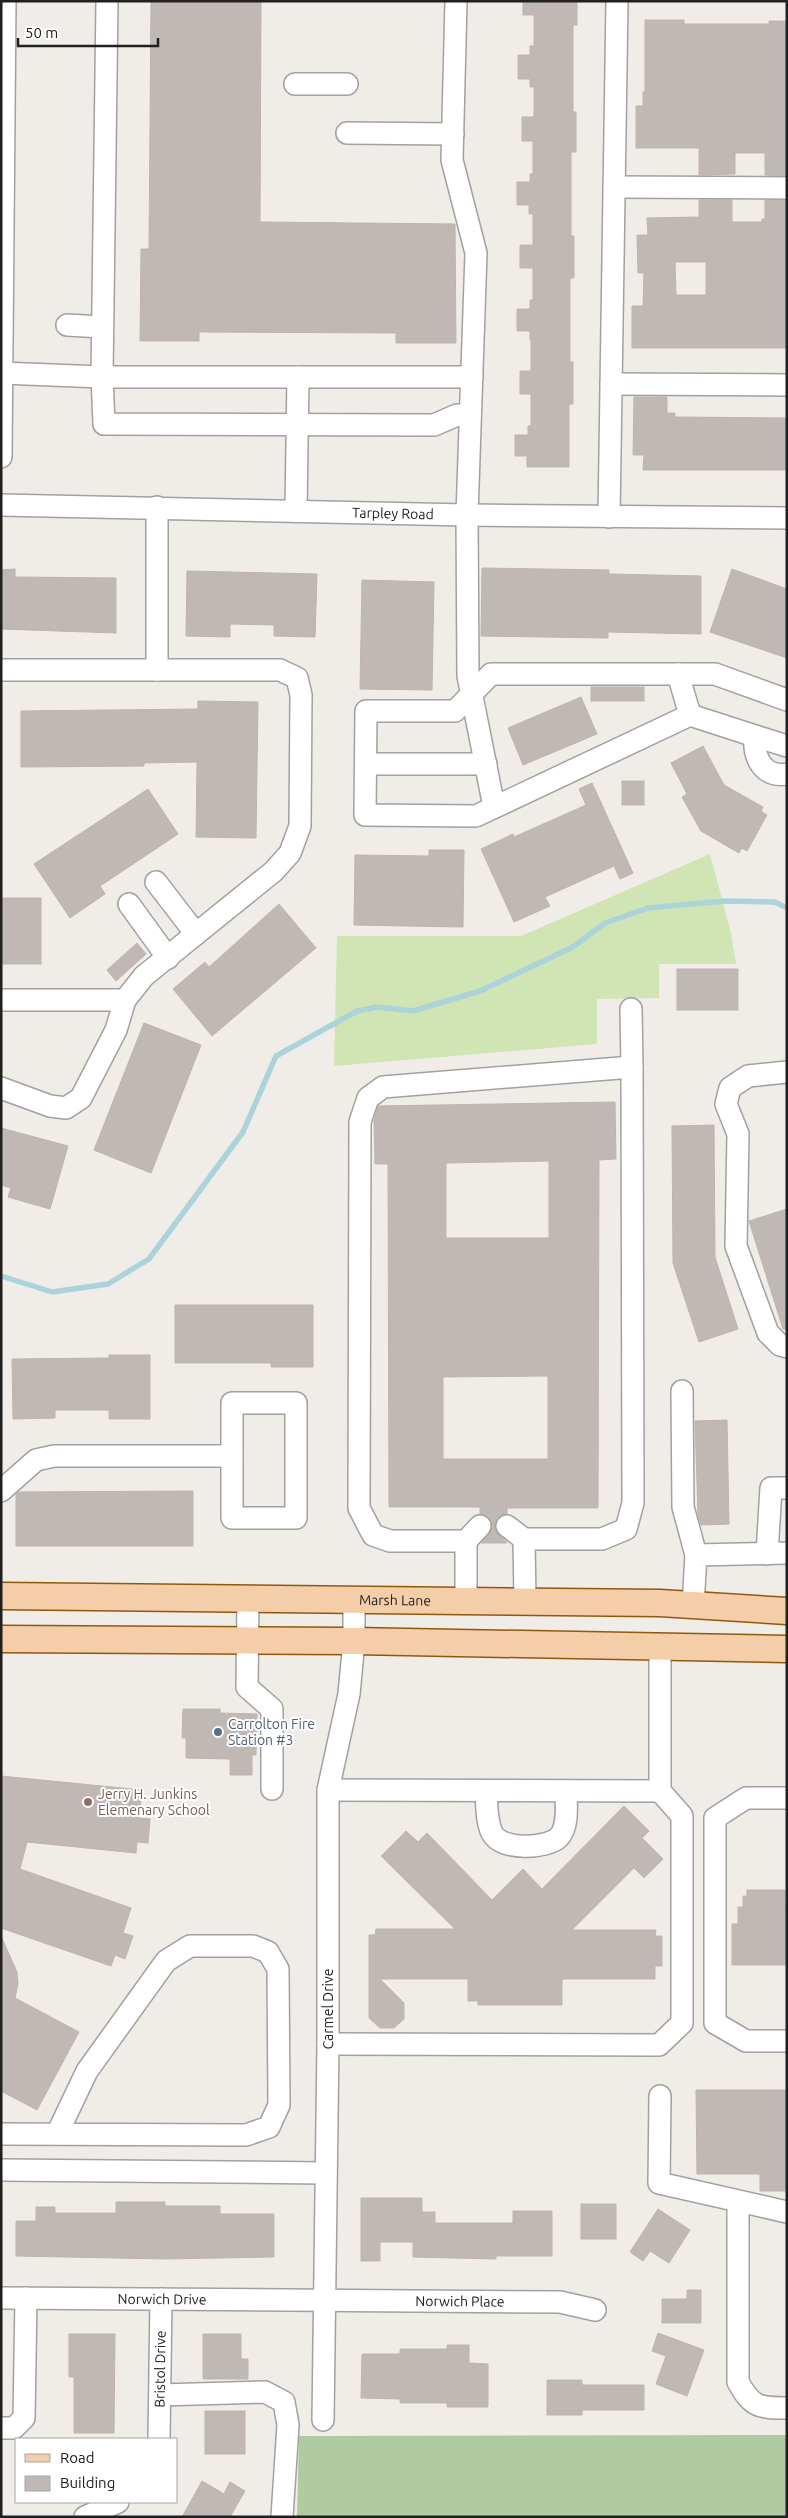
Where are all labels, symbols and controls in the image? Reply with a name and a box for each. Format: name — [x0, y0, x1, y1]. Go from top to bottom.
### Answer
scale bar — [18, 15, 158, 47]
text: 50 m — [25, 24, 58, 41]
street label: Tarpley Road — [352, 505, 434, 522]
street label: Marsh Lane — [359, 1592, 431, 1609]
place label: Carrolton Fire Station #3 — [228, 1716, 315, 1748]
marker: Carrolton Fire Station #3 — [212, 1726, 224, 1738]
place label: Jerry H. Junkins Elemenary School — [98, 1786, 210, 1818]
marker: Jerry H. Junkins Elemenary School — [82, 1796, 94, 1808]
street label: Carmel Drive — [320, 1969, 336, 2050]
street label: Norwich Drive — [117, 2291, 207, 2307]
street label: Norwich Place — [415, 2293, 505, 2310]
street label: Bristol Drive — [151, 2330, 169, 2408]
legend — [15, 2438, 178, 2503]
text: Road — [60, 2449, 95, 2466]
text: Building — [60, 2474, 115, 2491]

